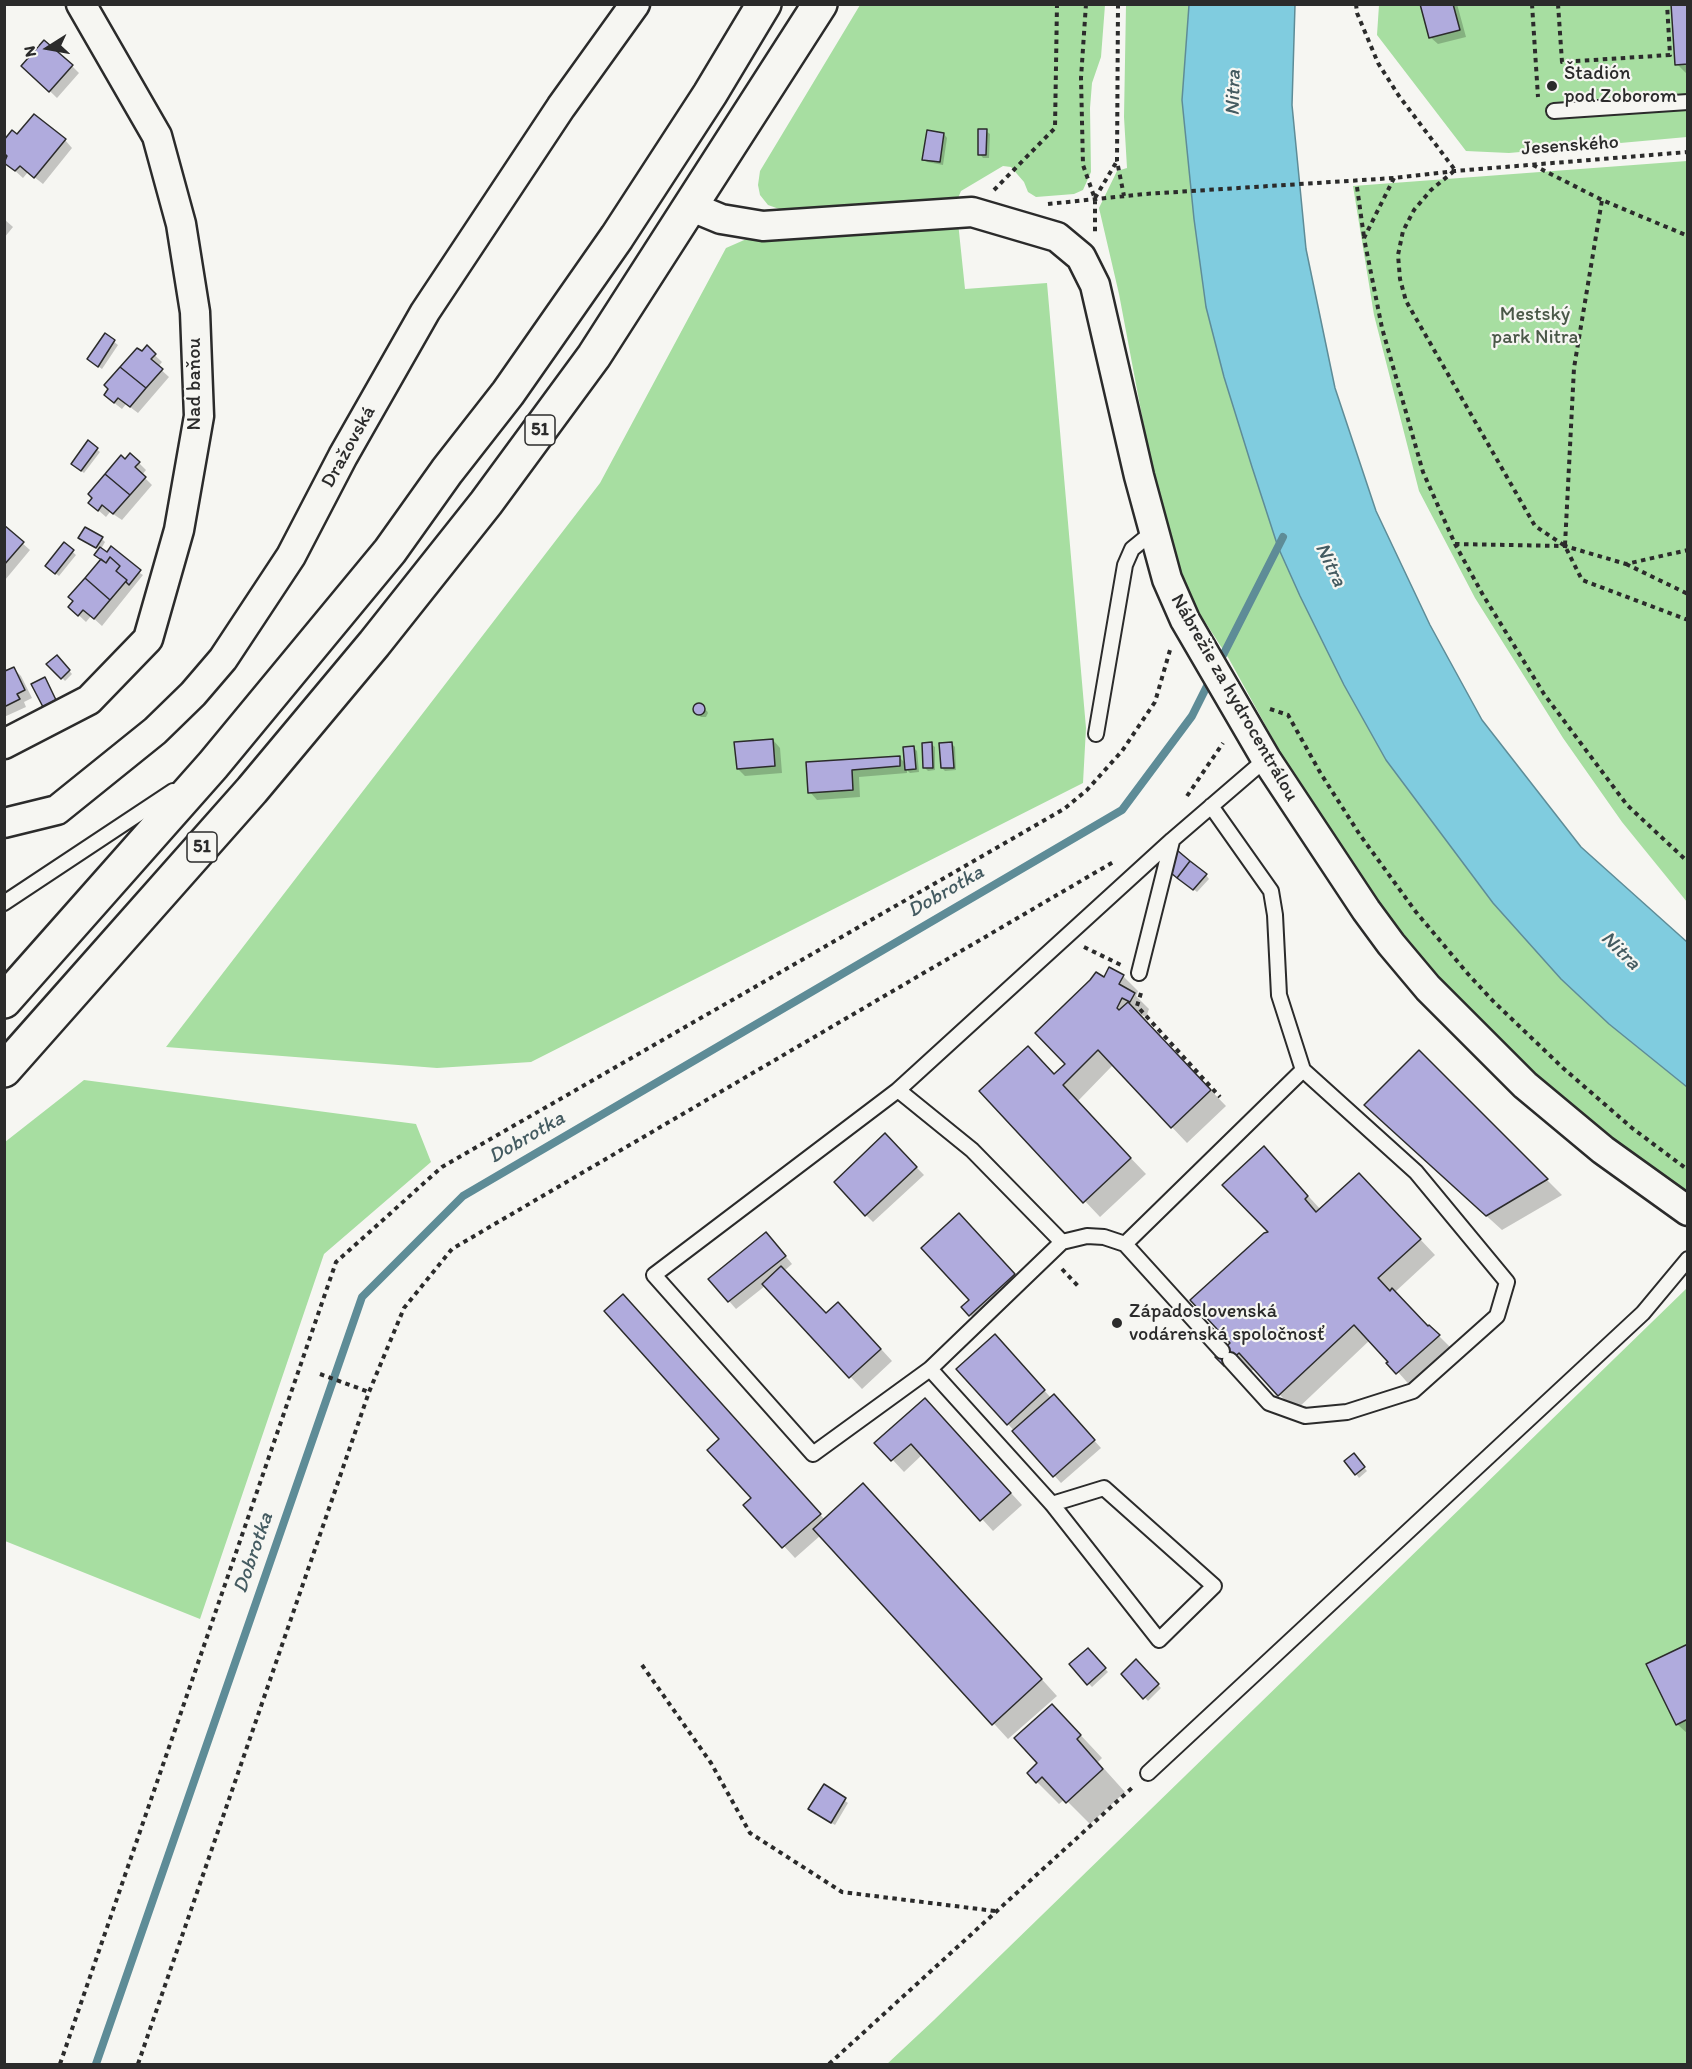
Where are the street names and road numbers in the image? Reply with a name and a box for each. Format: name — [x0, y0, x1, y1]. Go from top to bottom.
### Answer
street label: Jesenského — [1520, 131, 1620, 161]
street label: Nad baňou — [183, 338, 207, 430]
street label: Dražovská — [317, 402, 381, 492]
road number: 51 — [525, 415, 555, 445]
street label: Nábrežie za hydrocentrálou — [1165, 590, 1303, 806]
road number: 51 — [187, 832, 217, 862]

